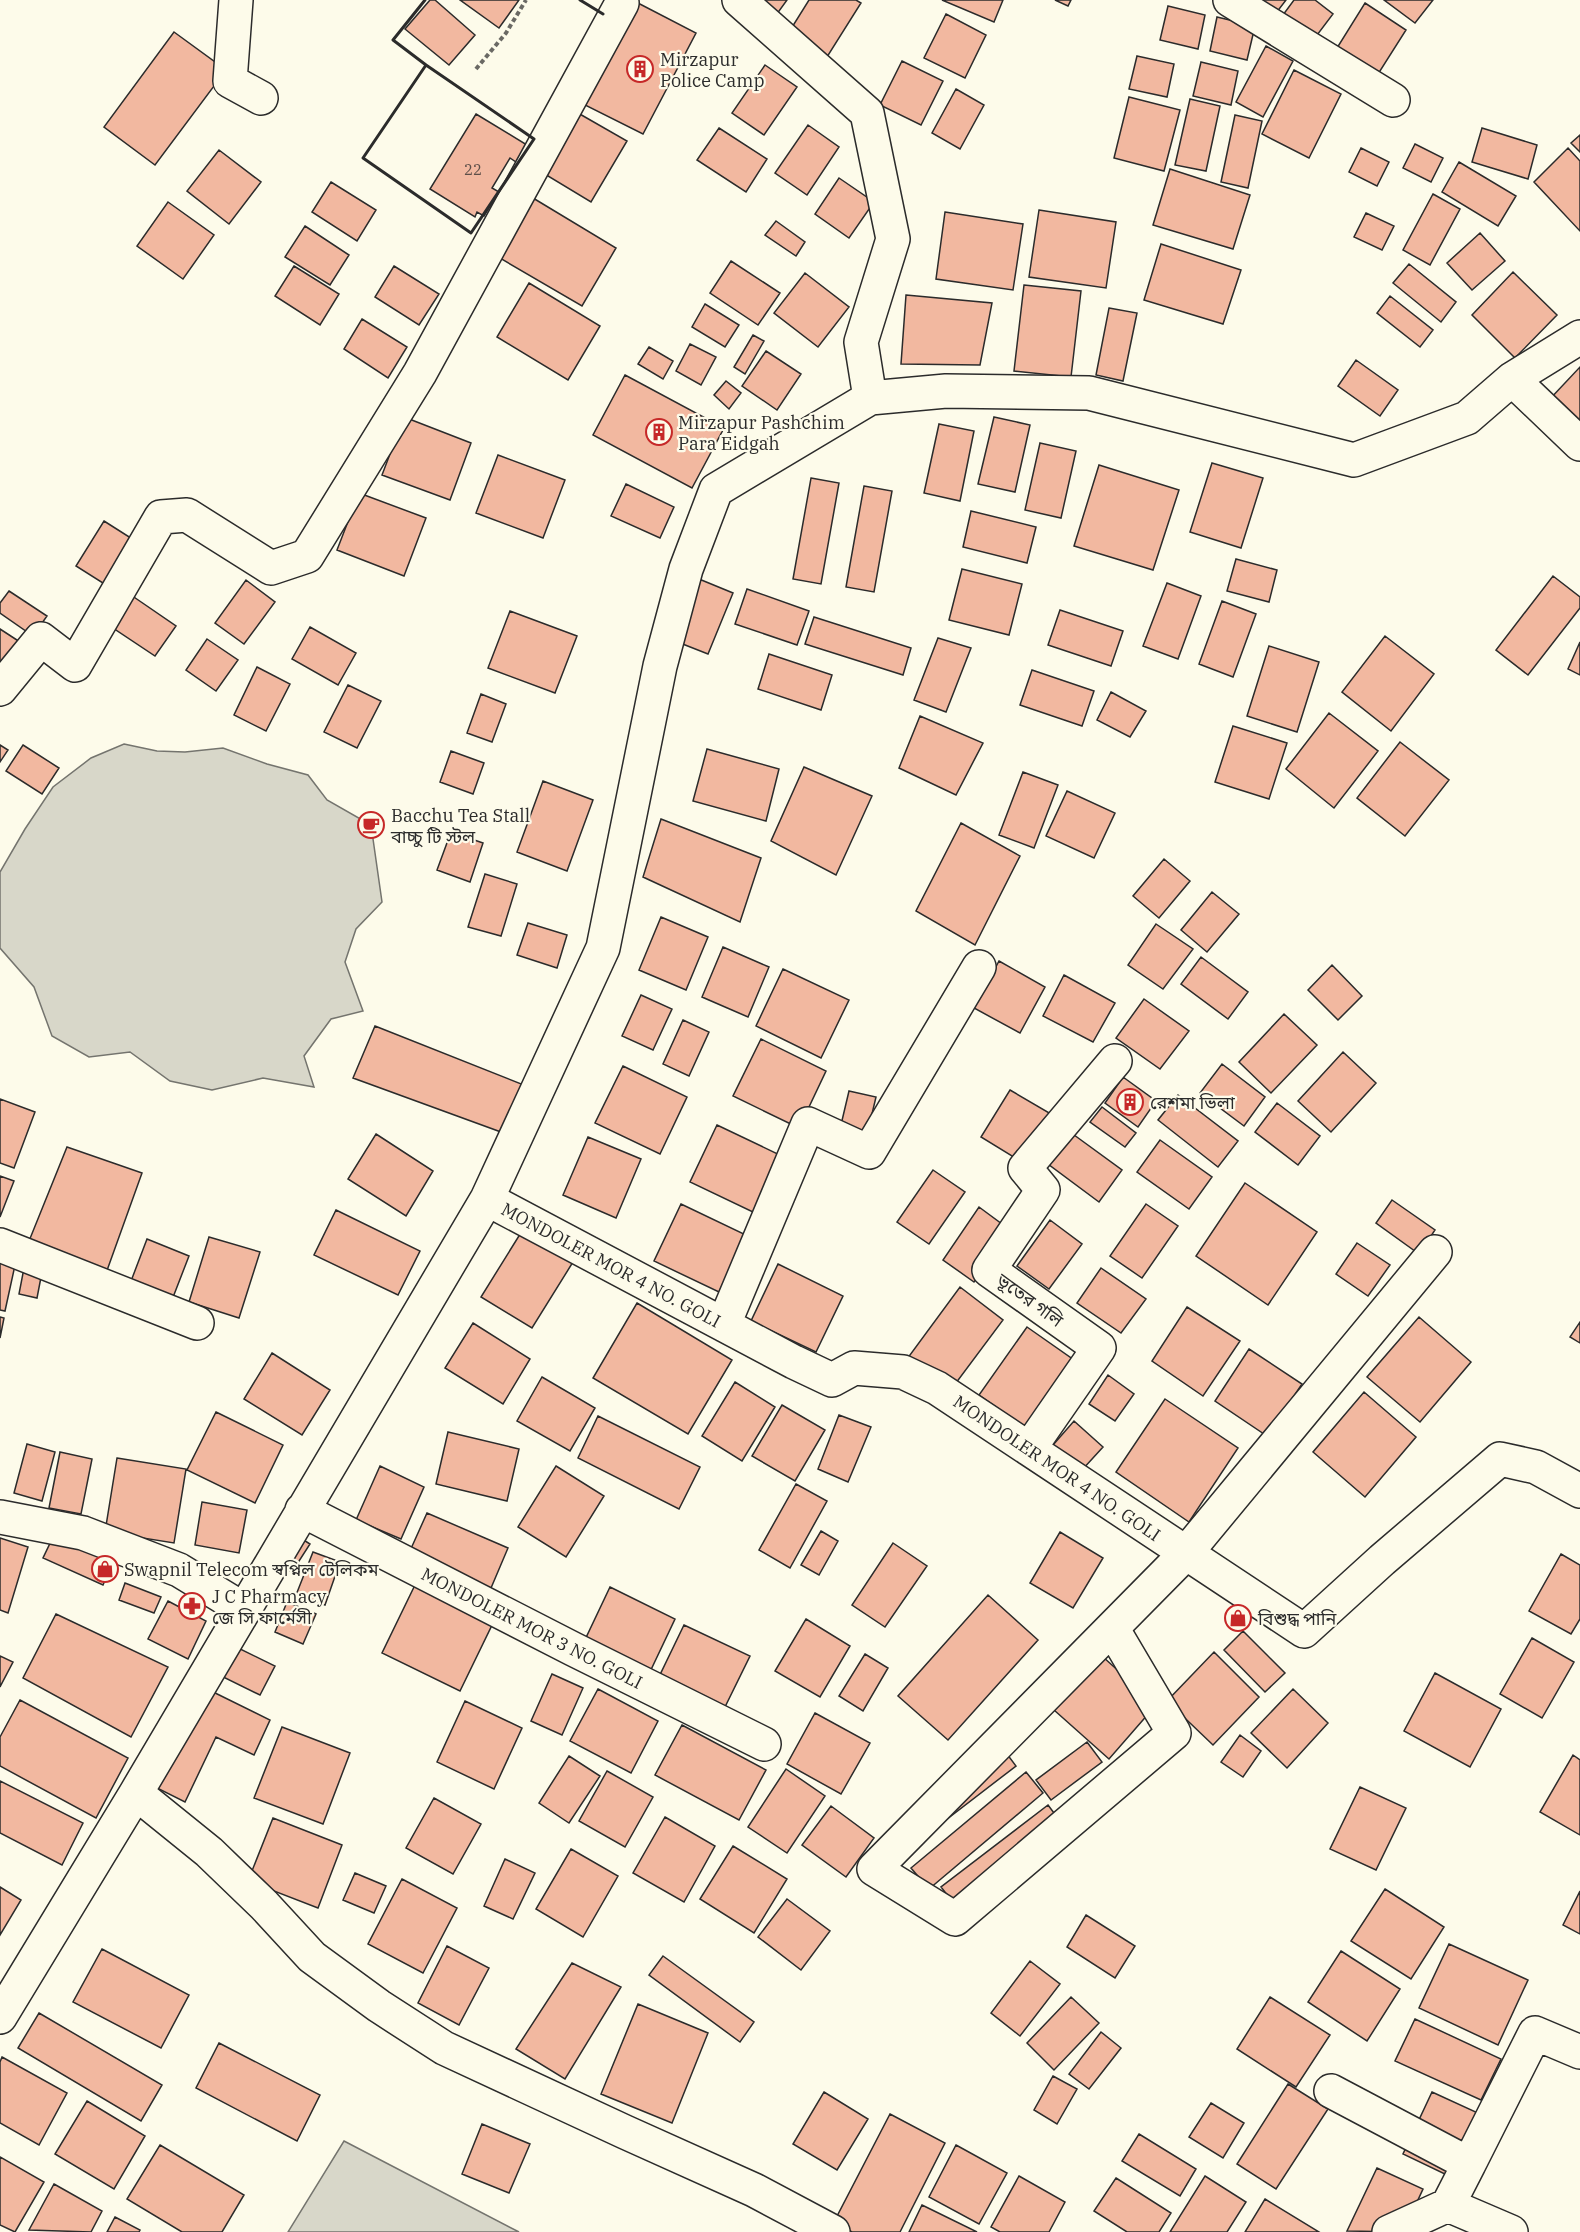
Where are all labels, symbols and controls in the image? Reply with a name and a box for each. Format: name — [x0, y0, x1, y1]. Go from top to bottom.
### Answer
place label: Mirzapur Police Camp — [660, 48, 765, 92]
building icon: Mirzapur Police Camp — [625, 54, 655, 84]
house number: 22 — [464, 160, 482, 179]
place label: Mirzapur Pashchim Para Eidgah — [678, 411, 845, 455]
building icon: Mirzapur Pashchim Para Eidgah — [644, 417, 674, 447]
place label: Bacchu Tea Stall বাচ্চু টি স্টল — [390, 804, 530, 848]
cafe icon: Bacchu Tea Stall বাচ্চু টি স্টল — [356, 810, 386, 840]
building icon: রেশমা ভিলা — [1115, 1087, 1145, 1117]
place label: রেশমা ভিলা — [1150, 1091, 1235, 1114]
street label: MONDOLER MOR 4 NO. GOLI — [497, 1197, 725, 1333]
street label: ভূতের গলি — [992, 1268, 1068, 1332]
street label: MONDOLER MOR 4 NO. GOLI — [949, 1390, 1165, 1546]
shop icon: Swapnil Telecom স্বপ্নিল টেলিকম — [90, 1554, 120, 1584]
place label: Swapnil Telecom স্বপ্নিল টেলিকম — [124, 1558, 379, 1581]
street label: MONDOLER MOR 3 NO. GOLI — [418, 1562, 646, 1694]
place label: J C Pharmacy জে সি ফার্মেসী — [212, 1585, 327, 1629]
pharmacy icon: J C Pharmacy জে সি ফার্মেসী — [177, 1591, 207, 1621]
shop icon: বিশুদ্ধ পানি — [1223, 1603, 1253, 1633]
place label: বিশুদ্ধ পানি — [1257, 1607, 1337, 1630]

